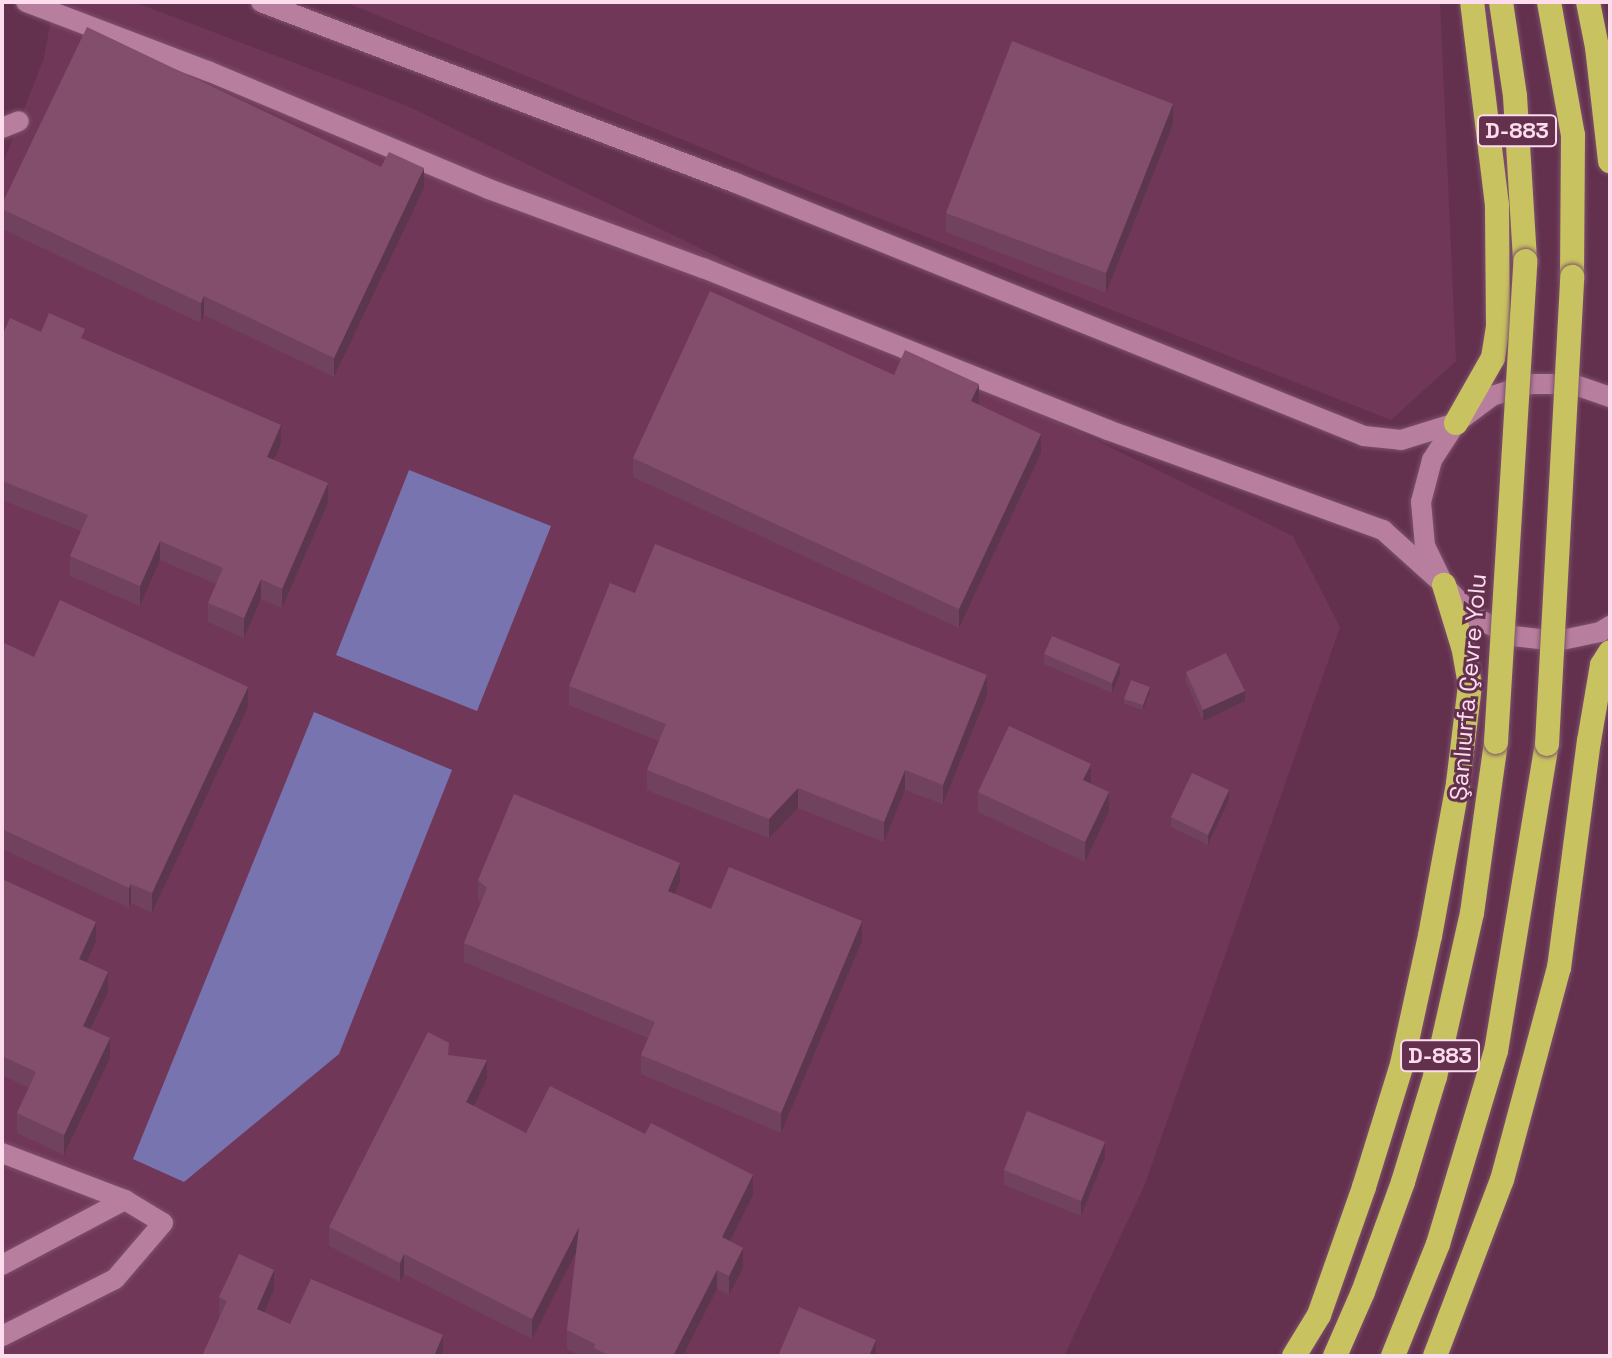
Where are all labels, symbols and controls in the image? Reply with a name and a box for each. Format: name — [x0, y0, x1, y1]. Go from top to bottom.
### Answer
road number: D-883 — [1477, 113, 1557, 149]
street label: Şanlıurfa Çevre Yolu — [1444, 572, 1492, 802]
road number: D-883 — [1400, 1038, 1480, 1074]

